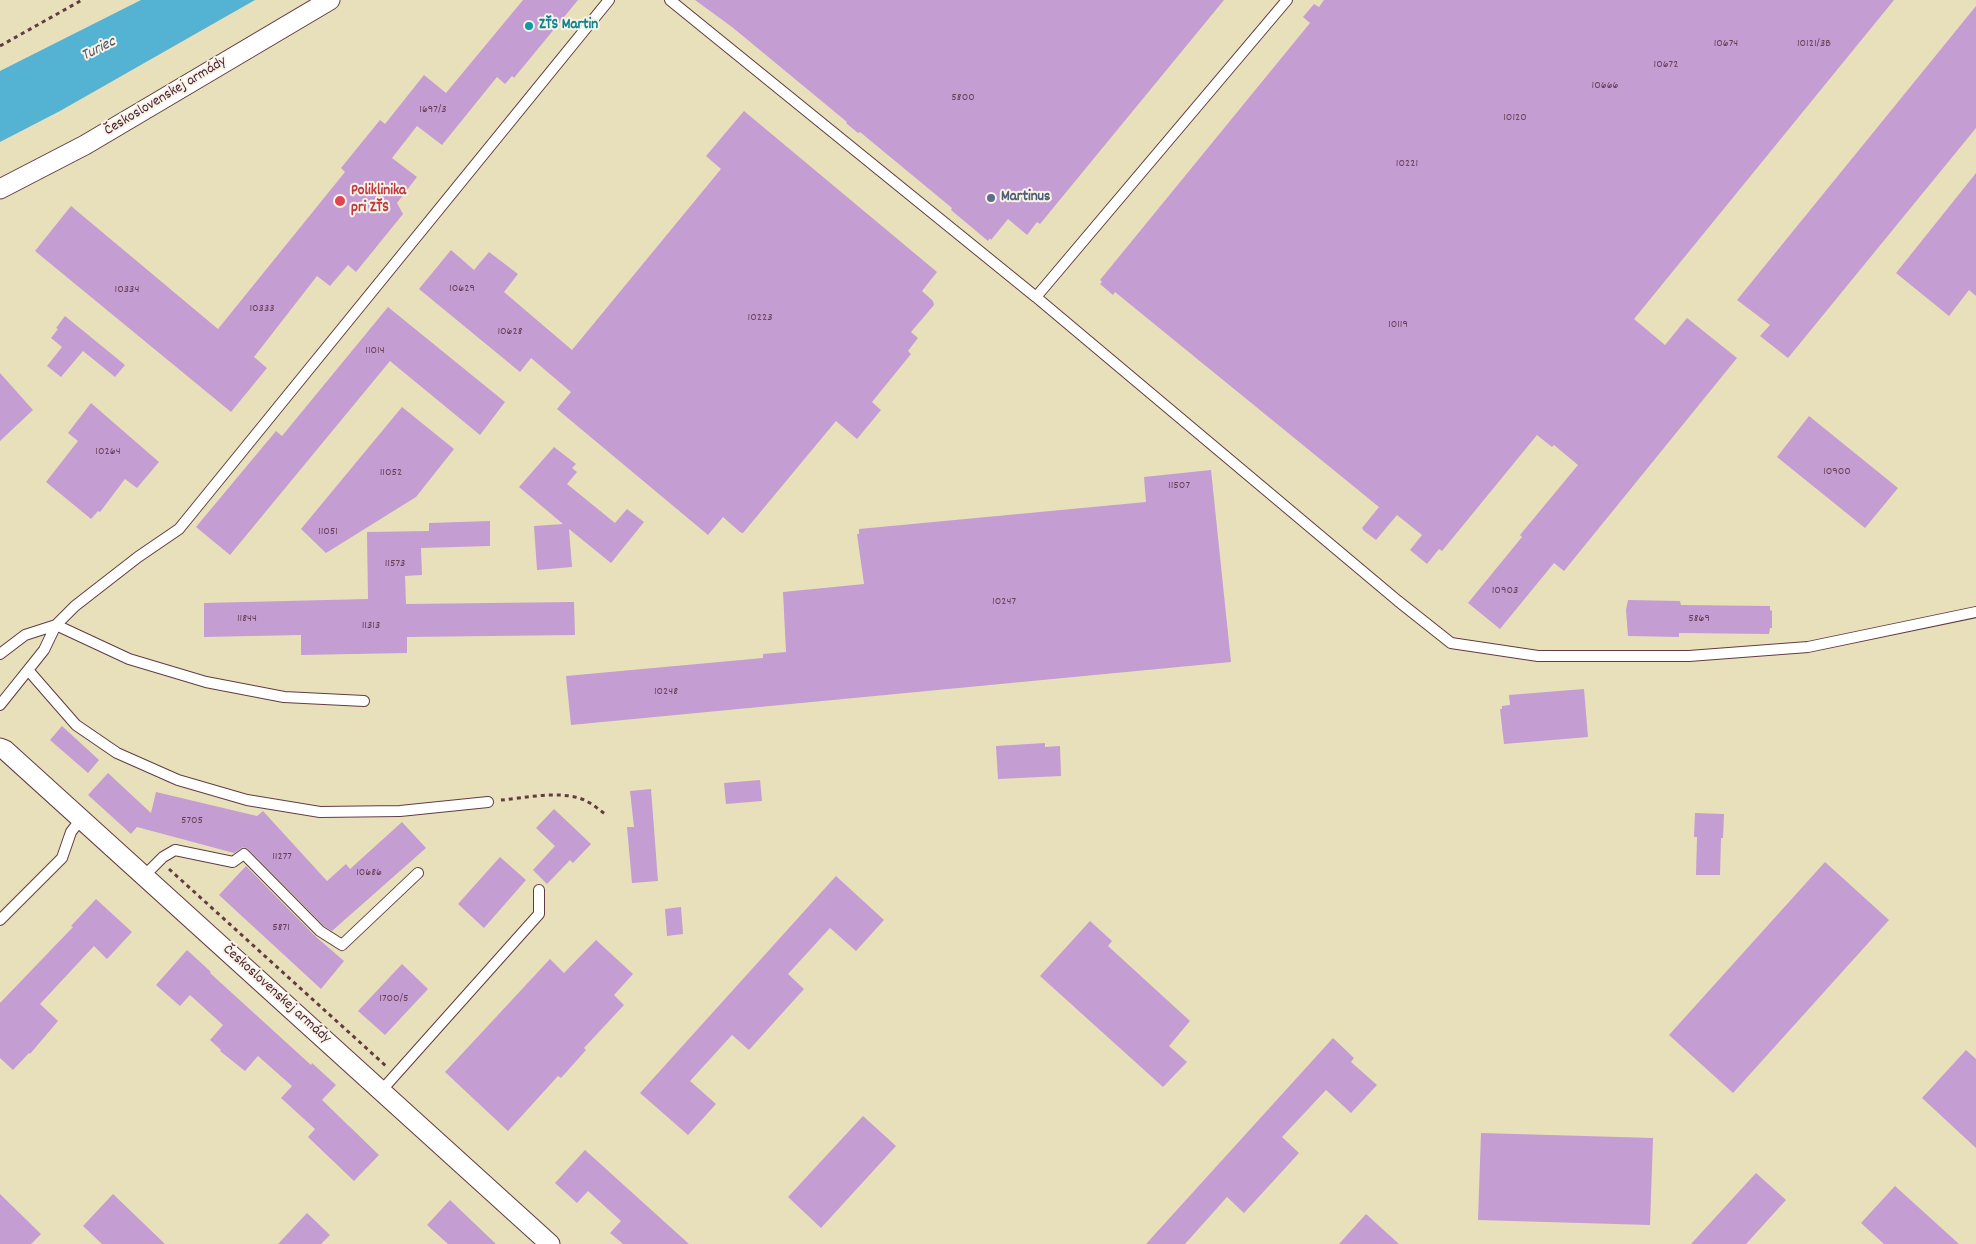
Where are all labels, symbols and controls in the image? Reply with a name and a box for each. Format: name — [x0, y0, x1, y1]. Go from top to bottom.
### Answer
place label: ZŤS Martin — [539, 17, 598, 35]
marker: ZŤS Martin — [523, 20, 535, 32]
water label: Turiec — [79, 33, 119, 67]
house number: 10674 — [1714, 37, 1738, 51]
house number: 10121/3B — [1797, 37, 1831, 51]
street label: Československej armády — [102, 53, 230, 141]
house number: 10672 — [1654, 58, 1678, 72]
house number: 10666 — [1592, 79, 1618, 93]
house number: 5800 — [951, 91, 975, 105]
house number: 1697/3 — [419, 103, 447, 117]
house number: 10120 — [1503, 111, 1527, 125]
house number: 10221 — [1396, 157, 1418, 171]
place label: Poliklinika pri ZŤS — [351, 183, 406, 218]
place label: Martinus — [1001, 189, 1050, 207]
marker: Martinus — [985, 192, 997, 204]
marker: Poliklinika pri ZŤS — [333, 194, 347, 208]
house number: 10629 — [449, 282, 475, 296]
house number: 10334 — [115, 283, 139, 297]
house number: 10333 — [249, 302, 275, 316]
house number: 10223 — [748, 311, 772, 325]
house number: 10119 — [1388, 318, 1408, 332]
house number: 10628 — [497, 325, 523, 339]
house number: 11014 — [365, 344, 385, 358]
house number: 10264 — [95, 445, 121, 459]
house number: 10900 — [1823, 465, 1851, 479]
house number: 11052 — [380, 466, 402, 480]
house number: 11507 — [1168, 479, 1190, 493]
house number: 11051 — [318, 525, 338, 539]
house number: 11573 — [385, 557, 405, 571]
house number: 10903 — [1492, 584, 1518, 598]
house number: 10247 — [992, 595, 1016, 609]
house number: 11844 — [237, 612, 257, 626]
house number: 5869 — [1688, 612, 1710, 626]
house number: 11313 — [362, 619, 380, 633]
house number: 10248 — [654, 685, 678, 699]
house number: 5705 — [181, 814, 203, 828]
house number: 11277 — [272, 850, 292, 864]
house number: 10686 — [356, 866, 382, 880]
house number: 5871 — [272, 921, 290, 935]
street label: Československej armády — [218, 942, 334, 1048]
house number: 1700/5 — [379, 992, 409, 1006]

